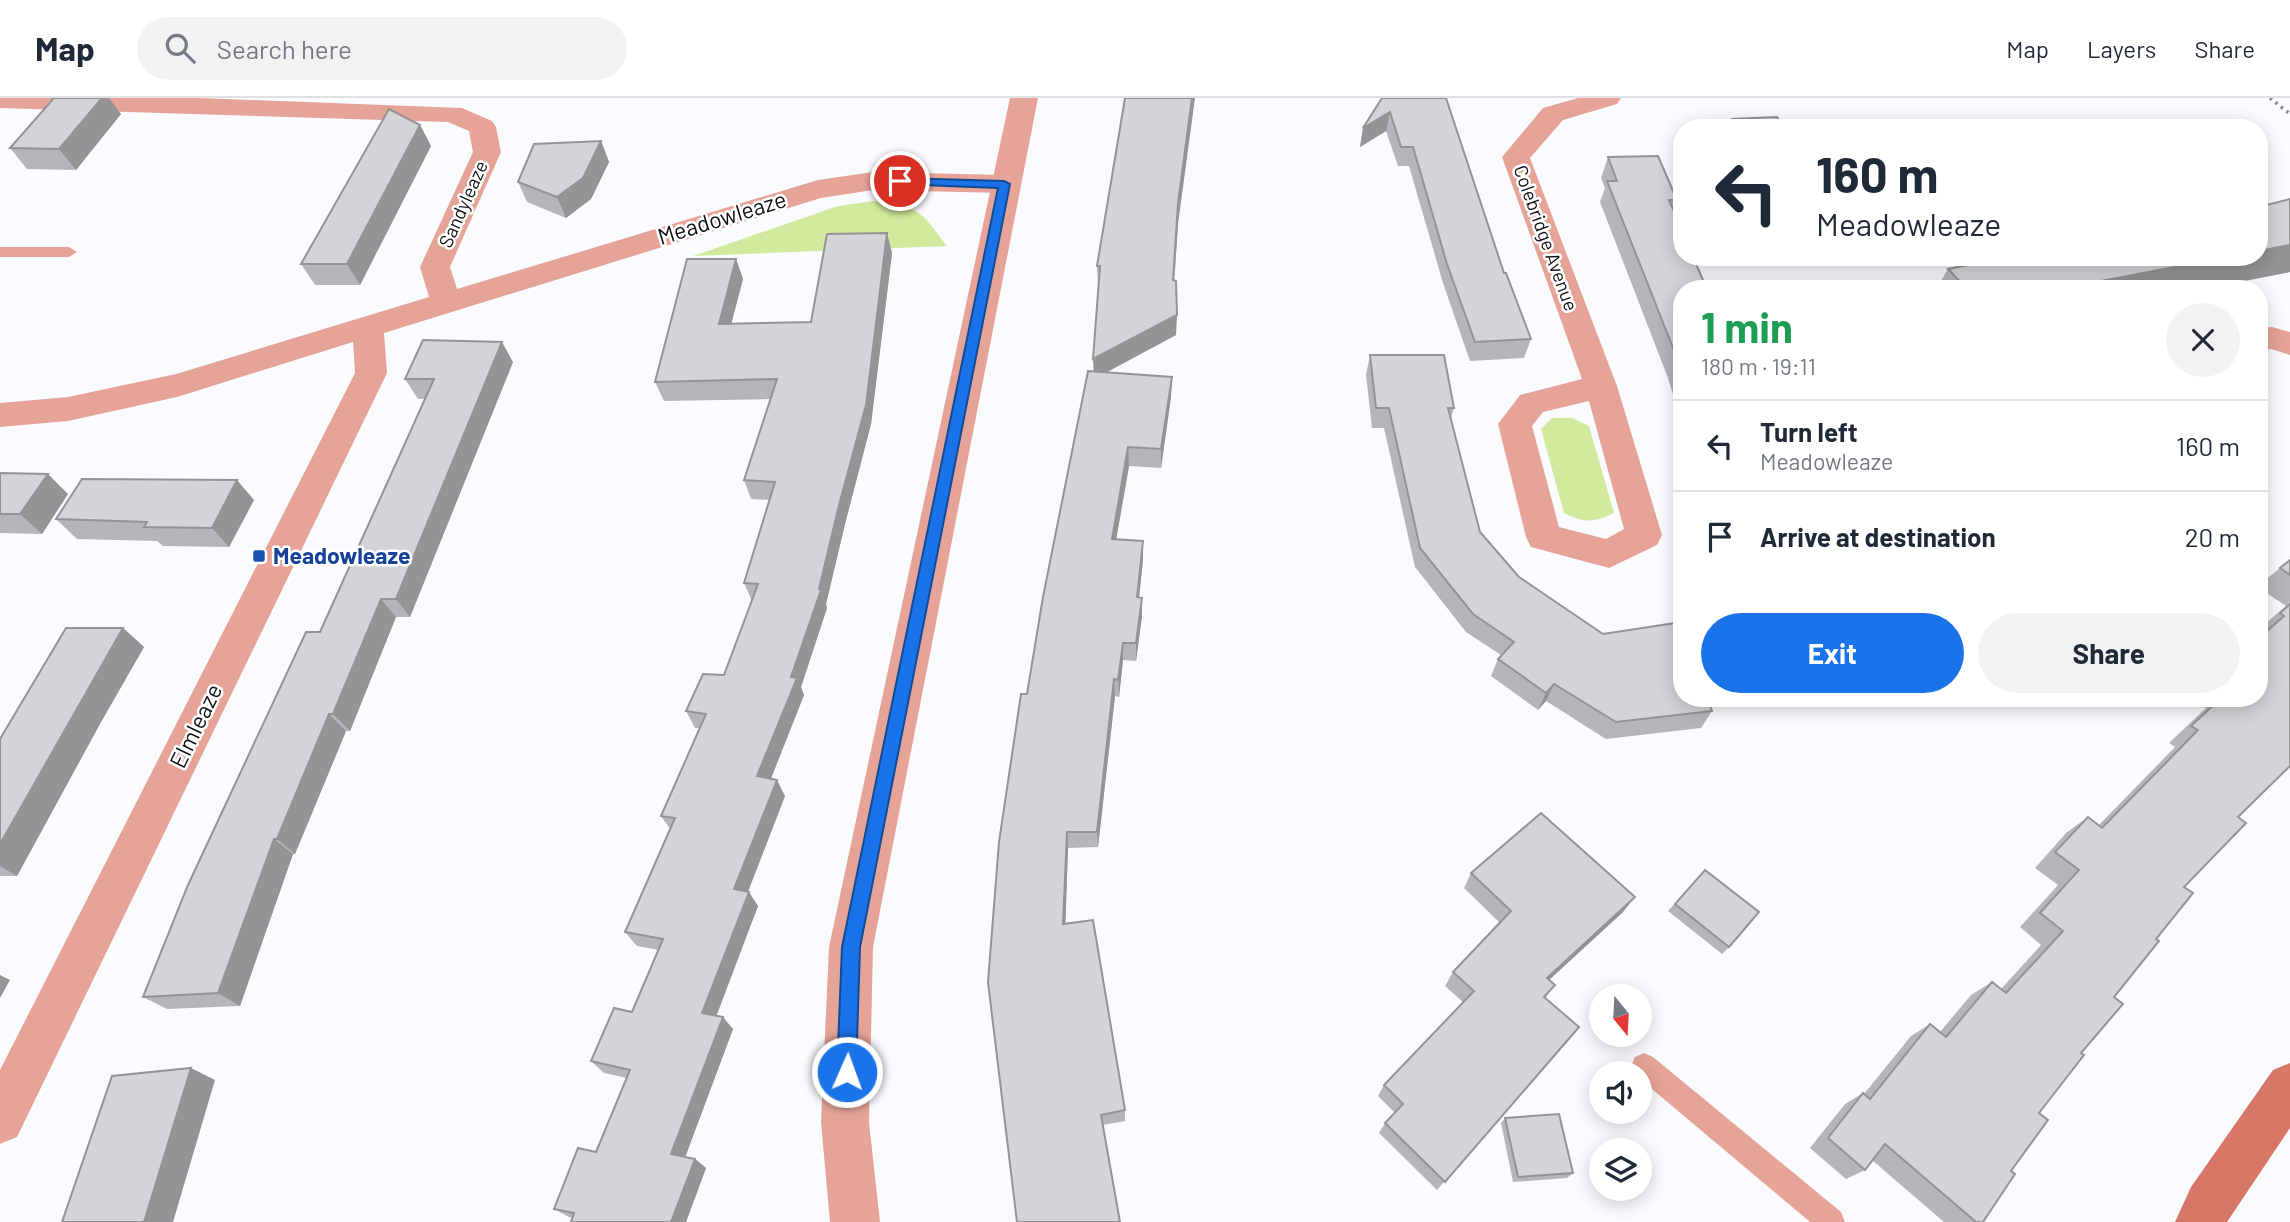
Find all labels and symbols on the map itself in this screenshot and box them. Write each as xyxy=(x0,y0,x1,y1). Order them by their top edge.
pin xyxy=(870,151,930,211)
street label: Sandyleaze xyxy=(433,157,492,251)
street label: Colebridge Avenue xyxy=(1509,162,1584,314)
street label: Meadowleaze xyxy=(654,184,790,250)
place label: Meadowleaze xyxy=(273,541,411,569)
marker: Meadowleaze xyxy=(251,548,267,564)
street label: Elmleaze xyxy=(163,679,227,772)
north arrow xyxy=(1589,984,1652,1046)
position arrow xyxy=(810,1035,884,1109)

